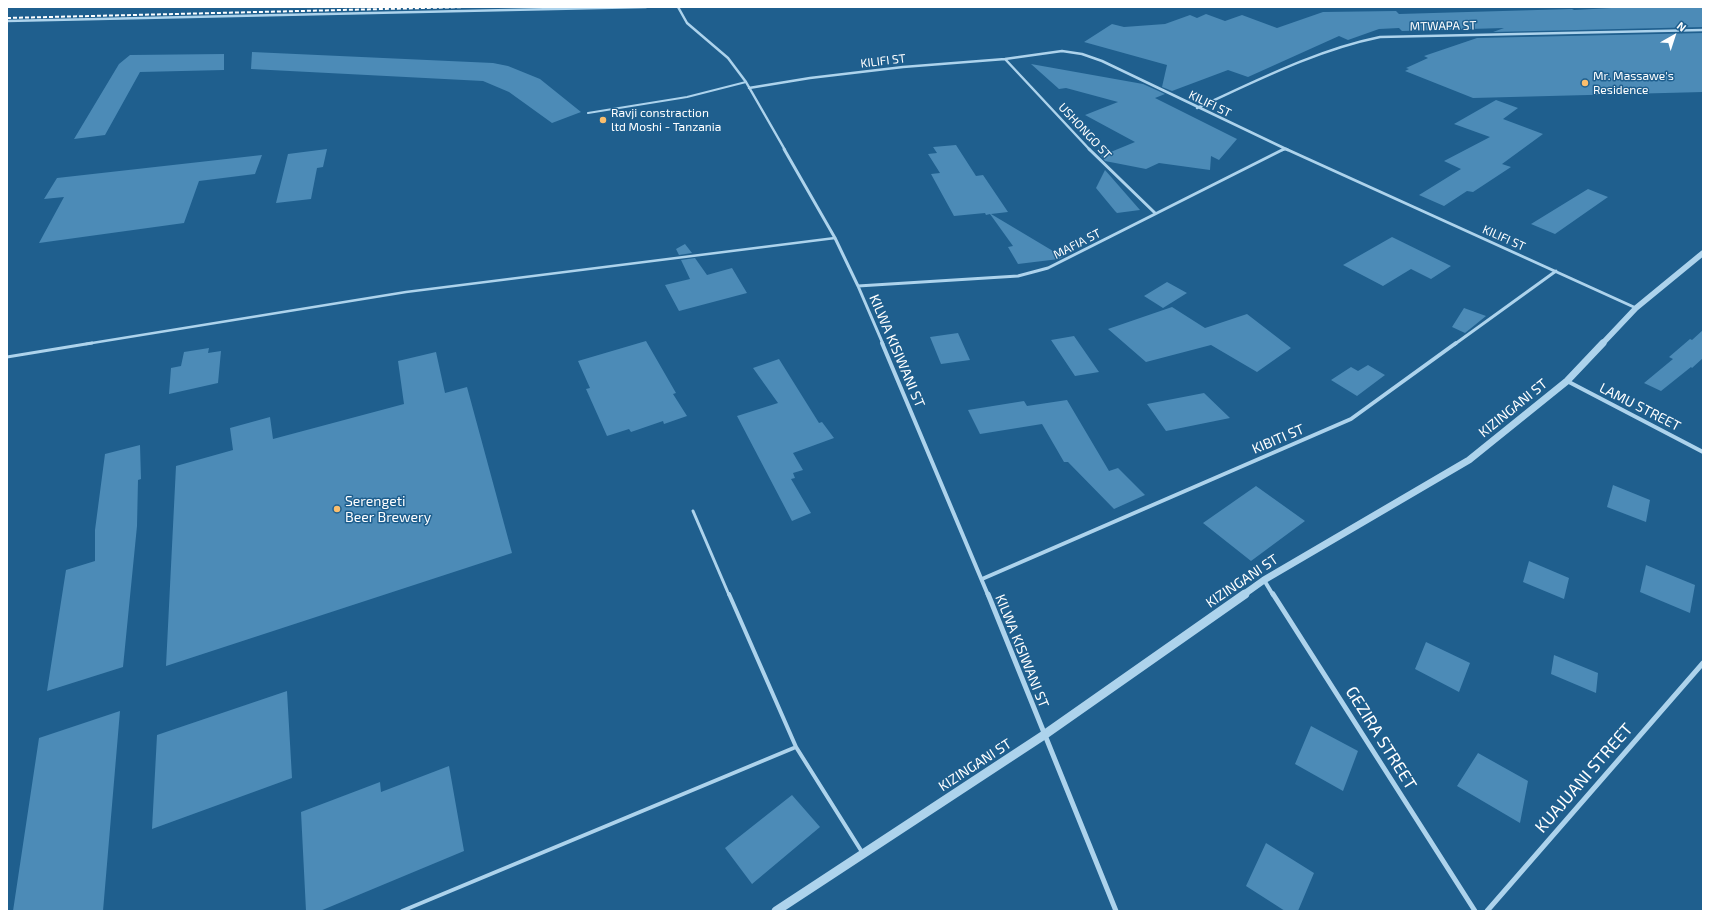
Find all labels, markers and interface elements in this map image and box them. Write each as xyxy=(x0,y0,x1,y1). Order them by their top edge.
north arrow xyxy=(1654,16,1694,56)
street label: MTWAPA ST xyxy=(1410,18,1476,34)
text: N xyxy=(1675,19,1689,34)
street label: KILIFI ST xyxy=(860,51,906,71)
place label: Mr. Massawe's Residence xyxy=(1593,69,1674,97)
marker: Mr. Massawe's Residence xyxy=(1580,78,1590,88)
street label: KILIFI ST xyxy=(1186,88,1234,120)
street label: USHONGO ST xyxy=(1055,100,1115,162)
place label: Ravji constraction ltd Moshi - Tanzania xyxy=(611,106,721,134)
marker: Ravji constraction ltd Moshi - Tanzania xyxy=(598,115,608,125)
street label: KILIFI ST xyxy=(1480,222,1528,254)
street label: MAFIA ST xyxy=(1051,226,1103,262)
street label: KILWA KISIWANI ST xyxy=(866,292,928,410)
street label: KIZINGANI ST xyxy=(1475,375,1551,441)
street label: LAMU STREET xyxy=(1597,379,1683,435)
street label: KIBITI ST xyxy=(1249,420,1307,458)
place label: Serengeti Beer Brewery xyxy=(345,493,431,526)
marker: Serengeti Beer Brewery xyxy=(332,504,342,514)
street label: KIZINGANI ST xyxy=(1203,551,1281,611)
street label: KILWA KISIWANI ST xyxy=(992,592,1052,710)
street label: GEZIRA STREET xyxy=(1341,683,1421,793)
street label: KUAJUANI STREET xyxy=(1531,719,1637,837)
street label: KIZINGANI ST xyxy=(935,735,1015,795)

